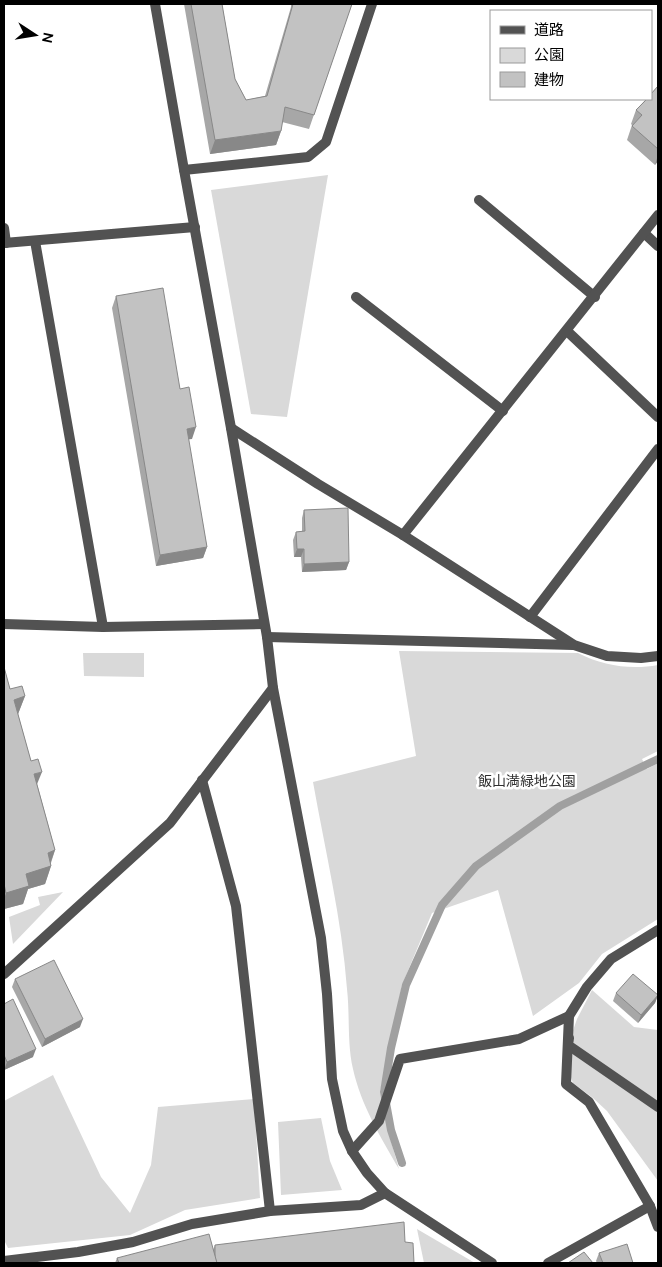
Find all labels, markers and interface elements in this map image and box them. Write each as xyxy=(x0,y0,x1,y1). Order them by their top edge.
north arrow xyxy=(10,10,60,60)
legend xyxy=(490,10,652,100)
text: 道路 xyxy=(534,20,564,40)
text: N xyxy=(38,31,58,45)
text: 公園 xyxy=(534,45,564,65)
text: 建物 xyxy=(534,70,564,90)
park label: 飯山満緑地公園 xyxy=(478,772,576,790)

